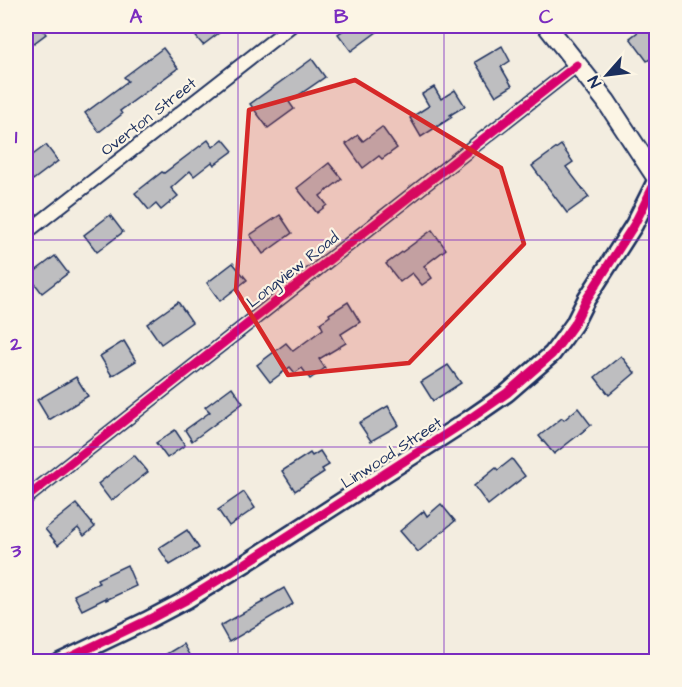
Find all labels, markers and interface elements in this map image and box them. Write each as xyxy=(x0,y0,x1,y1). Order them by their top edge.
text: A xyxy=(130,3,143,31)
text: B xyxy=(334,3,349,31)
text: C xyxy=(539,3,554,31)
north arrow xyxy=(577,45,637,105)
street label: Overton Street xyxy=(96,72,201,161)
text: N xyxy=(583,72,607,91)
text: 1 xyxy=(15,123,18,151)
street label: Longview Road xyxy=(242,227,344,314)
text: 2 xyxy=(9,330,22,358)
street label: Linwood Street xyxy=(337,412,447,494)
text: 3 xyxy=(10,537,22,565)

